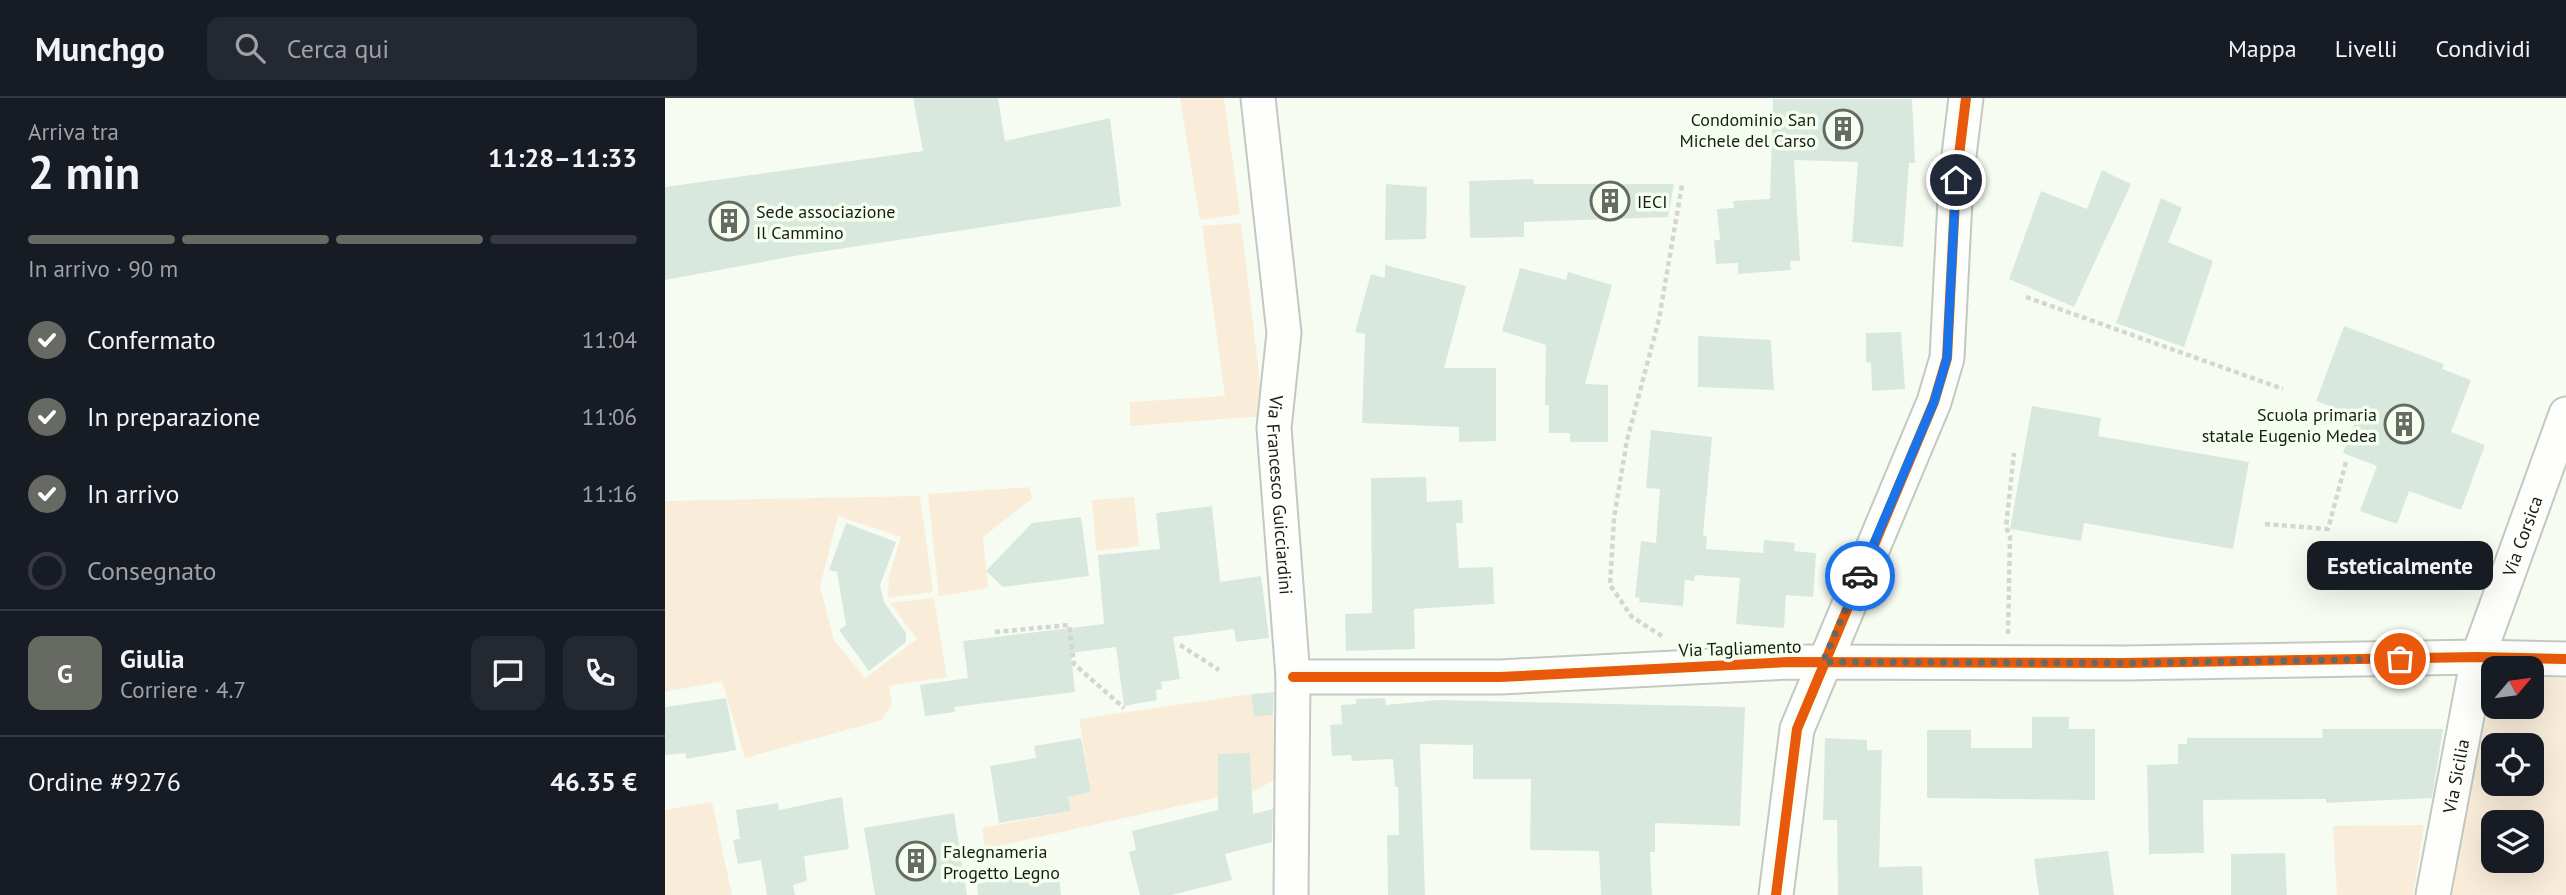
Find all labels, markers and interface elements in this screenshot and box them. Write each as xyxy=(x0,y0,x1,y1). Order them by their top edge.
search box xyxy=(207,17,697,80)
text: Munchgo xyxy=(35,27,165,70)
icon: search xyxy=(231,29,269,67)
text: Cerca qui xyxy=(287,32,389,65)
text: Mappa xyxy=(2228,33,2297,64)
text: Livelli xyxy=(2335,33,2397,64)
text: Condividi xyxy=(2435,33,2531,64)
place label: Condominio San Michele del Carso xyxy=(1679,108,1816,152)
building icon: Condominio San Michele del Carso xyxy=(1822,108,1864,150)
text: Arriva tra xyxy=(28,117,119,146)
text: 11:28–11:33 xyxy=(488,141,637,174)
text: 2 min xyxy=(28,142,140,202)
pin xyxy=(1926,150,1986,210)
icon: home xyxy=(1937,161,1975,199)
building icon: IECI xyxy=(1589,180,1631,222)
place label: IECI xyxy=(1637,190,1667,213)
building icon: Sede associazione Il Cammino xyxy=(708,200,750,242)
place label: Sede associazione Il Cammino xyxy=(756,200,895,244)
text: In arrivo · 90 m xyxy=(28,254,178,283)
icon: check xyxy=(28,321,66,359)
text: Confermato xyxy=(87,323,216,356)
text: 11:04 xyxy=(582,325,637,354)
street label: Via Francesco Guicciardini xyxy=(1262,393,1298,596)
icon: check xyxy=(28,398,66,436)
text: In preparazione xyxy=(87,400,261,433)
text: 11:06 xyxy=(582,402,637,431)
place label: Scuola primaria statale Eugenio Medea xyxy=(2202,403,2377,447)
building icon: Scuola primaria statale Eugenio Medea xyxy=(2383,403,2425,445)
icon: check xyxy=(28,475,66,513)
text: In arrivo xyxy=(87,477,179,510)
text: 11:16 xyxy=(582,479,637,508)
street label: Via Corsica xyxy=(2496,493,2547,580)
callout: Esteticalmente xyxy=(2307,540,2493,589)
courier xyxy=(1825,541,1895,611)
text: Esteticalmente xyxy=(2327,551,2473,580)
text: Consegnato xyxy=(87,554,217,587)
icon: car xyxy=(1841,557,1879,595)
pin xyxy=(2370,629,2430,689)
street label: Via Tagliamento xyxy=(1677,634,1802,662)
button: chat xyxy=(471,636,545,710)
button: phone xyxy=(563,636,637,710)
icon: bag xyxy=(2381,640,2419,678)
text: Giulia xyxy=(120,642,184,675)
north arrow xyxy=(2481,656,2545,719)
map controls xyxy=(2481,656,2544,873)
text: G xyxy=(57,657,73,690)
text: Corriere · 4.7 xyxy=(120,675,246,704)
button: locate xyxy=(2481,733,2544,796)
street label: Via Sicilia xyxy=(2437,737,2474,816)
text: Ordine #9276 xyxy=(28,765,181,798)
text: 46.35 € xyxy=(550,765,637,798)
button: layers xyxy=(2481,810,2544,873)
building icon: Falegnameria Progetto Legno xyxy=(895,840,937,882)
place label: Falegnameria Progetto Legno xyxy=(943,840,1060,884)

